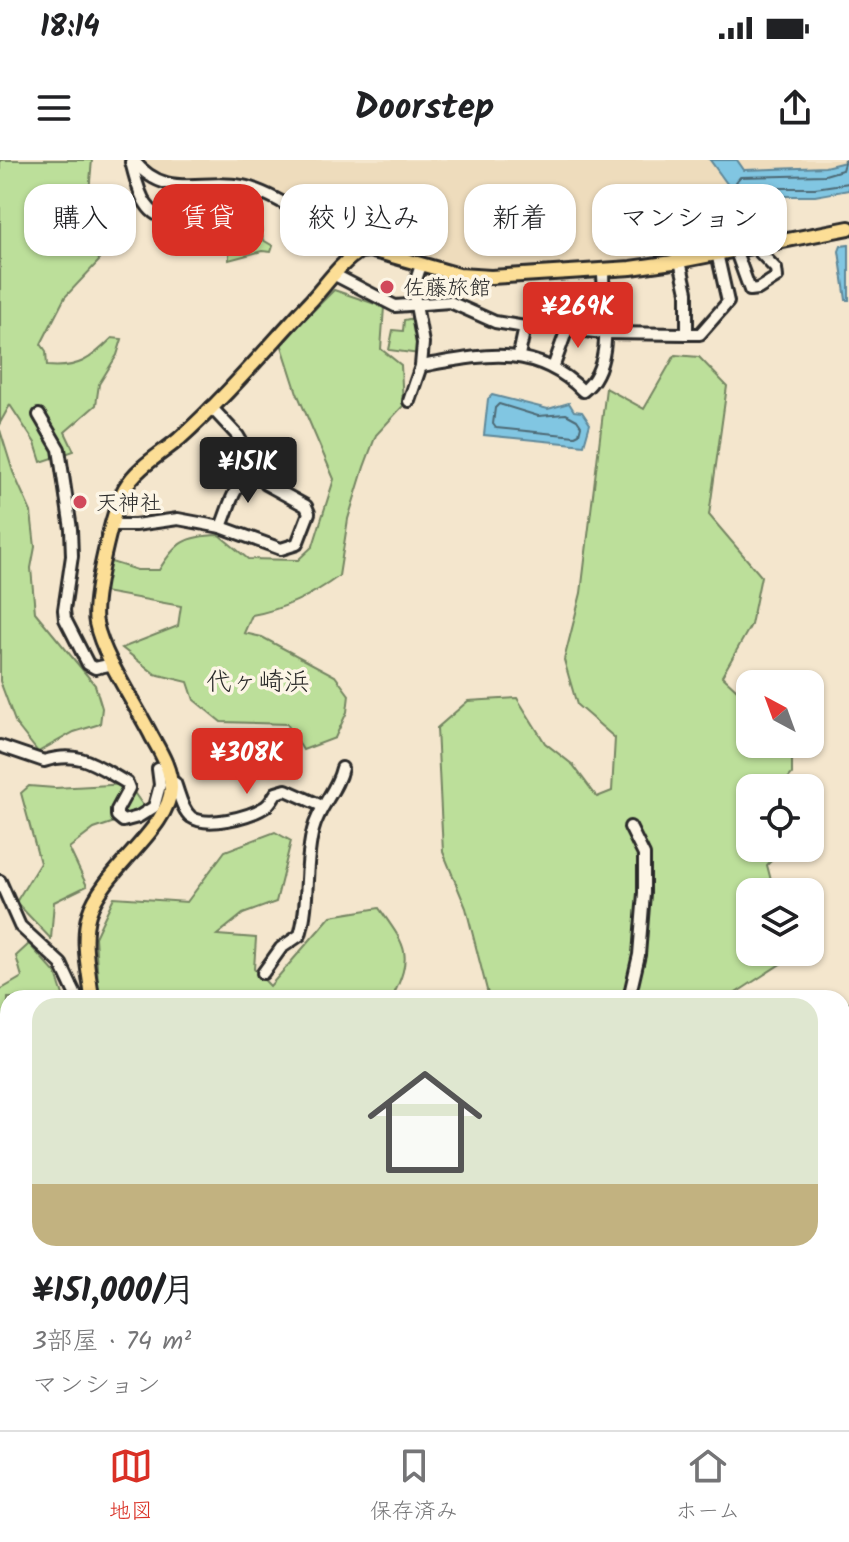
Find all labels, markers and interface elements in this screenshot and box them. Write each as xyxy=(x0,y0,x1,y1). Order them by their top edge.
text: 18:14 xyxy=(40,4,100,52)
text: Doorstep xyxy=(355,80,494,137)
icon: menu xyxy=(32,86,76,130)
icon: share xyxy=(773,86,817,130)
chip: 購入 xyxy=(24,184,136,256)
chip: 賃貸 xyxy=(152,184,264,256)
chip: 絞り込み xyxy=(280,184,448,256)
chip: 新着 xyxy=(464,184,576,256)
chip: マンション xyxy=(592,184,787,256)
place label: 佐藤旅館 xyxy=(403,272,491,307)
marker: 佐藤旅館 xyxy=(378,278,396,296)
pin: ¥269K xyxy=(522,282,634,350)
text: ¥269K xyxy=(541,287,615,329)
pin: ¥151K xyxy=(192,437,304,505)
text: ¥151K xyxy=(218,442,278,484)
place label: 天神社 xyxy=(96,487,162,522)
marker: 天神社 xyxy=(71,493,89,511)
district label: 代ヶ崎浜 xyxy=(206,662,310,704)
north arrow xyxy=(736,670,824,758)
map controls xyxy=(736,670,824,966)
pin: ¥308K xyxy=(191,728,303,796)
text: ¥308K xyxy=(210,733,284,775)
button: locate xyxy=(736,774,824,862)
button: layers xyxy=(736,878,824,966)
icon: home xyxy=(353,1050,497,1194)
text: ¥151,000/月 xyxy=(32,1265,195,1319)
text: 3部屋 · 74 m² xyxy=(32,1321,191,1363)
text: マンション xyxy=(32,1365,161,1407)
tab: 地図 xyxy=(109,1444,153,1530)
tab: 保存済み xyxy=(370,1444,458,1530)
tab: ホーム xyxy=(675,1444,740,1530)

